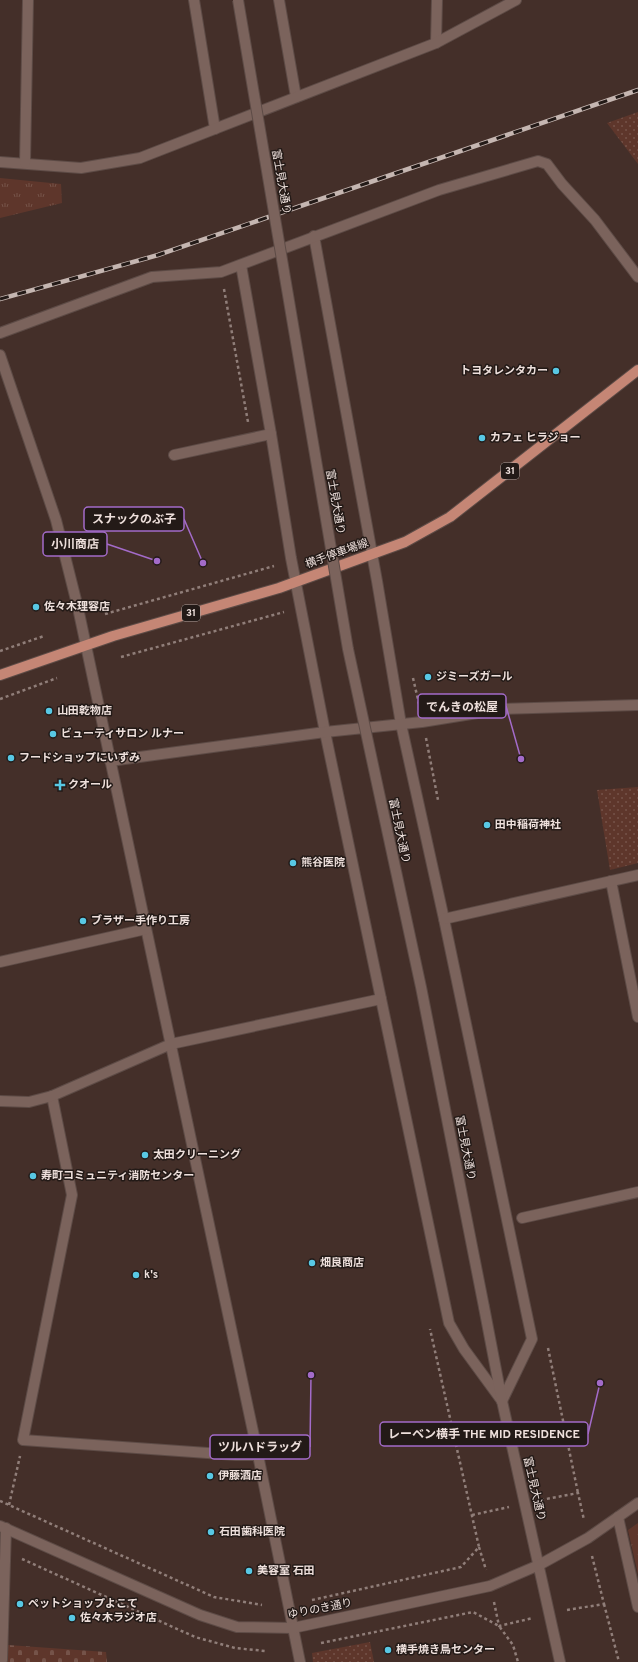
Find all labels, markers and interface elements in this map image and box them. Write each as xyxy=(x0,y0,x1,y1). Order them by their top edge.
street label: 富士見大通り xyxy=(268,148,294,216)
place label: トヨタレンタカー xyxy=(460,364,548,378)
marker: トヨタレンタカー xyxy=(551,366,561,376)
place label: カフェ ヒラジョー xyxy=(490,431,581,445)
marker: カフェ ヒラジョー xyxy=(477,433,487,443)
road number: 31 xyxy=(501,463,519,479)
street label: 富士見大通り xyxy=(322,468,348,536)
callout: スナックのぶ子 xyxy=(84,507,184,531)
text: スナックのぶ子 xyxy=(92,512,176,528)
callout: 小川商店 xyxy=(43,532,107,556)
street label: 横手停車場線 xyxy=(304,536,370,572)
text: 小川商店 xyxy=(51,537,99,553)
place label: 佐々木理容店 xyxy=(44,600,110,614)
marker: 佐々木理容店 xyxy=(31,602,41,612)
road number: 31 xyxy=(182,605,200,621)
place label: ジミーズガール xyxy=(436,670,512,684)
marker: ジミーズガール xyxy=(423,672,433,682)
callout: でんきの松屋 xyxy=(418,694,506,718)
text: でんきの松屋 xyxy=(426,700,498,716)
place label: 山田乾物店 xyxy=(57,704,112,718)
marker: 山田乾物店 xyxy=(44,706,54,716)
place label: ビューティサロン ルナー xyxy=(61,727,184,741)
marker: ビューティサロン ルナー xyxy=(48,729,58,739)
place label: フードショップにいずみ xyxy=(19,751,140,765)
marker: フードショップにいずみ xyxy=(6,753,16,763)
place label: クオール xyxy=(68,778,112,792)
marker: クオール xyxy=(55,780,65,790)
street label: 富士見大通り xyxy=(385,797,413,865)
place label: 田中稲荷神社 xyxy=(495,818,561,832)
marker: 田中稲荷神社 xyxy=(482,820,492,830)
place label: 熊谷医院 xyxy=(301,856,345,870)
marker: 熊谷医院 xyxy=(288,858,298,868)
place label: ブラザー手作り工房 xyxy=(91,914,190,928)
marker: ブラザー手作り工房 xyxy=(78,916,88,926)
street label: 富士見大通り xyxy=(452,1114,478,1182)
place label: 太田クリーニング xyxy=(153,1148,241,1162)
marker: 太田クリーニング xyxy=(140,1150,150,1160)
place label: 寿町コミュニティ消防センター xyxy=(41,1169,194,1183)
marker: 寿町コミュニティ消防センター xyxy=(28,1171,38,1181)
place label: 畑良商店 xyxy=(320,1256,364,1270)
marker: 畑良商店 xyxy=(307,1258,317,1268)
place label: k's xyxy=(144,1268,158,1282)
marker: k's xyxy=(131,1270,141,1280)
callout: レーベン横手 THE MID RESIDENCE xyxy=(380,1422,588,1446)
text: レーベン横手 THE MID RESIDENCE xyxy=(388,1427,580,1443)
callout: ツルハドラッグ xyxy=(210,1435,310,1459)
text: ツルハドラッグ xyxy=(218,1440,302,1456)
street label: 富士見大通り xyxy=(520,1455,548,1523)
place label: 伊藤酒店 xyxy=(218,1469,262,1483)
marker: 伊藤酒店 xyxy=(205,1471,215,1481)
place label: 石田歯科医院 xyxy=(219,1525,285,1539)
marker: 石田歯科医院 xyxy=(206,1527,216,1537)
place label: 美容室 石田 xyxy=(257,1564,315,1578)
marker: 美容室 石田 xyxy=(244,1566,254,1576)
street label: ゆりのき通り xyxy=(286,1596,354,1622)
place label: ペットショップよこて xyxy=(28,1597,138,1611)
marker: ペットショップよこて xyxy=(15,1599,25,1609)
place label: 佐々木ラジオ店 xyxy=(80,1611,157,1625)
marker: 佐々木ラジオ店 xyxy=(67,1613,77,1623)
place label: 横手焼き鳥センター xyxy=(396,1643,495,1657)
marker: 横手焼き鳥センター xyxy=(383,1645,393,1655)

